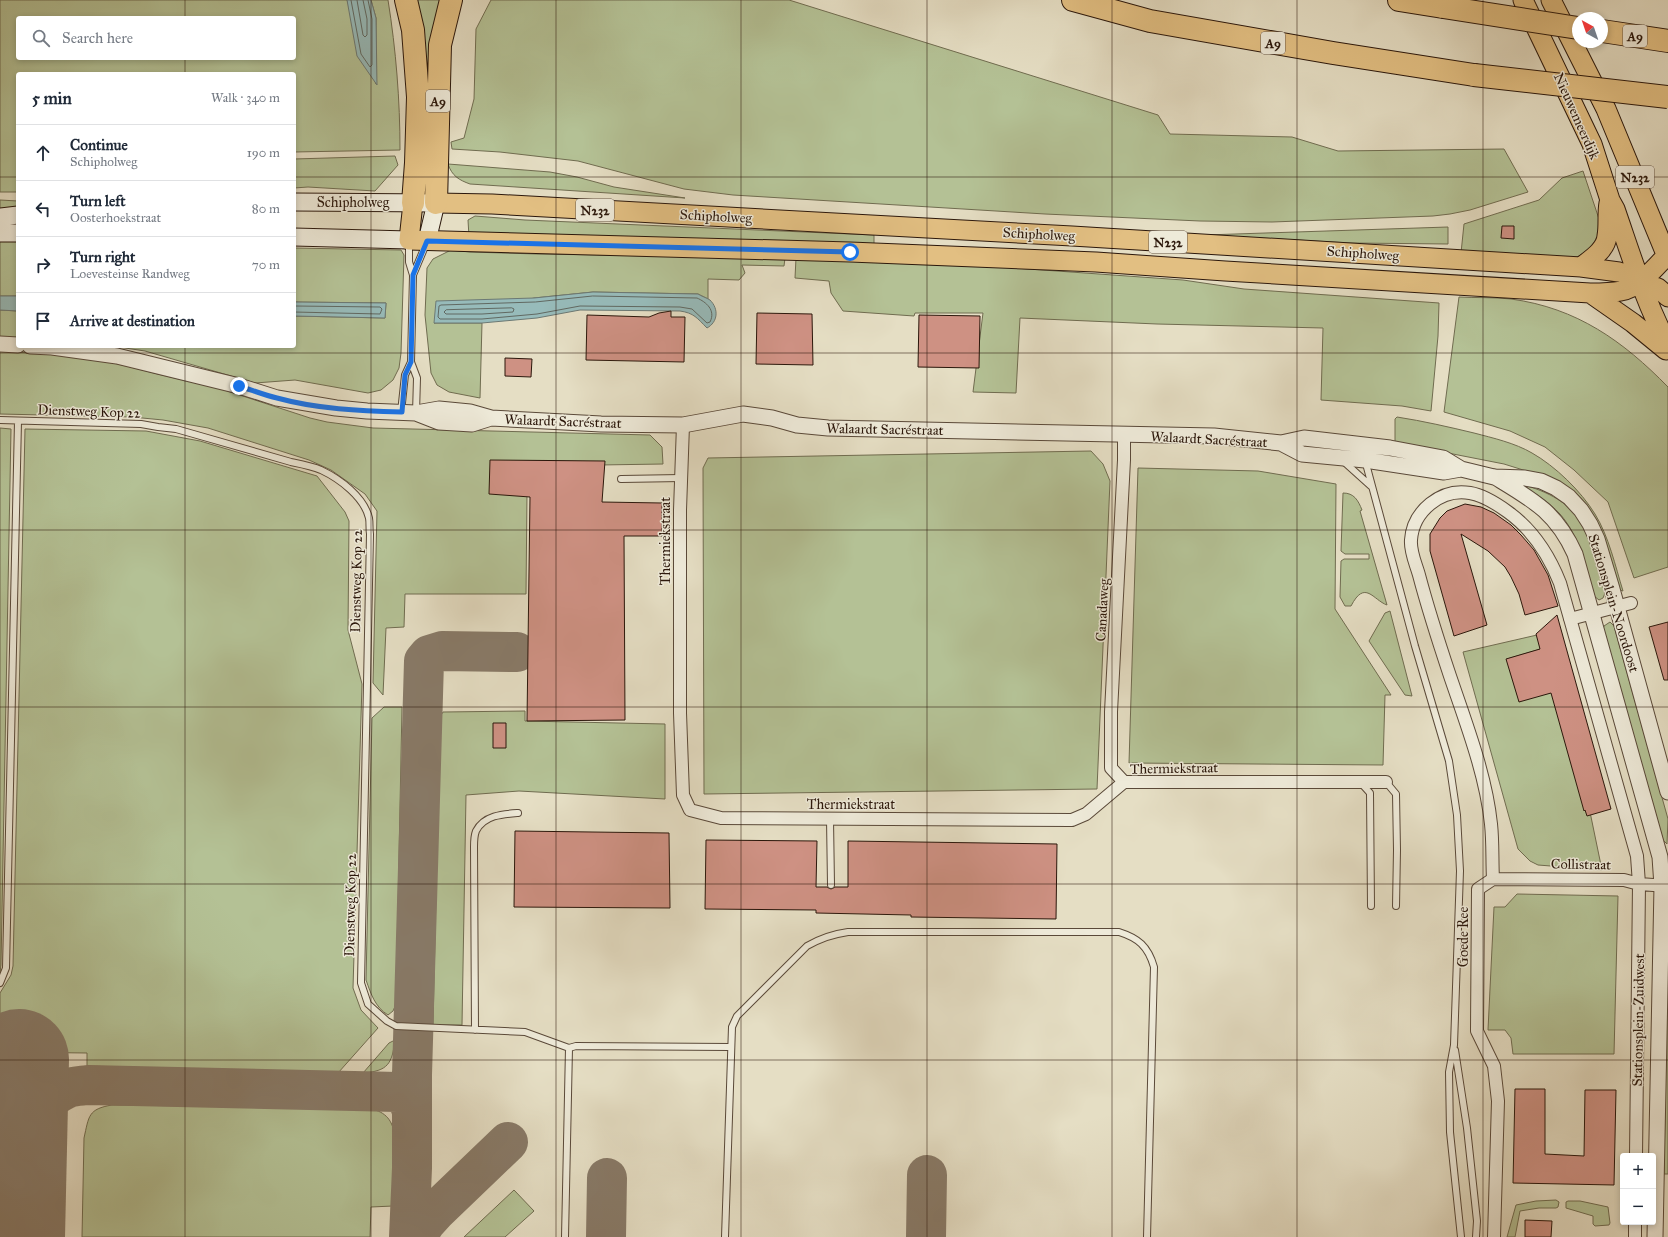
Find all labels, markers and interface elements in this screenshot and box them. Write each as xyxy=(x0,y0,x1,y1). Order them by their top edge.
north arrow xyxy=(1572,12,1608,48)
search box xyxy=(16,16,296,60)
road number: A9 xyxy=(1623,25,1647,47)
icon: search xyxy=(30,27,52,49)
text: Search here xyxy=(62,29,133,47)
road number: A9 xyxy=(1261,32,1285,54)
street label: Nieuwemeerdijk xyxy=(1550,70,1603,163)
text: 5 min xyxy=(32,88,72,109)
text: Walk · 340 m xyxy=(211,90,280,106)
road number: A9 xyxy=(426,90,450,112)
text: Continue xyxy=(70,136,128,154)
icon: ahead xyxy=(32,142,54,164)
text: 190 m xyxy=(247,145,280,161)
text: Schipholweg xyxy=(70,154,137,170)
road number: N232 xyxy=(1616,166,1654,188)
text: Turn left xyxy=(70,192,126,210)
street label: Schipholweg xyxy=(317,194,390,211)
icon: left xyxy=(32,198,54,220)
road number: N232 xyxy=(576,199,614,221)
text: 80 m xyxy=(252,201,280,217)
street label: Schipholweg xyxy=(679,206,753,227)
text: Oosterhoekstraat xyxy=(70,210,161,226)
street label: Schipholweg xyxy=(1002,224,1076,245)
road number: N232 xyxy=(1149,231,1187,253)
street label: Schipholweg xyxy=(1326,242,1400,265)
route start xyxy=(841,243,859,261)
text: Turn right xyxy=(70,248,135,266)
icon: right xyxy=(32,254,54,276)
text: 70 m xyxy=(252,257,280,273)
text: Loevesteinse Randweg xyxy=(70,266,189,282)
icon: arrive xyxy=(32,310,54,332)
text: Arrive at destination xyxy=(70,312,195,330)
route end xyxy=(230,377,248,395)
street label: Dienstweg Kop 22 xyxy=(37,401,141,422)
street label: Walaardt Sacréstraat xyxy=(504,411,622,432)
street label: Walaardt Sacréstraat xyxy=(826,420,944,439)
street label: Walaardt Sacréstraat xyxy=(1150,428,1268,451)
street label: Thermiekstraat xyxy=(657,497,674,585)
street label: Dienstweg Kop 22 xyxy=(347,529,366,633)
street label: Stationsplein-Noordoost xyxy=(1584,532,1643,674)
street label: Canadaweg xyxy=(1092,578,1113,642)
street label: Thermiekstraat xyxy=(1130,759,1218,778)
street label: Thermiekstraat xyxy=(807,796,895,813)
street label: Dienstweg Kop 22 xyxy=(341,853,360,957)
street label: Collistraat xyxy=(1551,855,1611,874)
street label: Goede Ree xyxy=(1455,907,1472,967)
street label: Stationsplein-Zuidwest xyxy=(1629,953,1648,1087)
map controls xyxy=(1620,1153,1656,1225)
button: + xyxy=(1620,1153,1656,1189)
button: − xyxy=(1620,1189,1656,1225)

